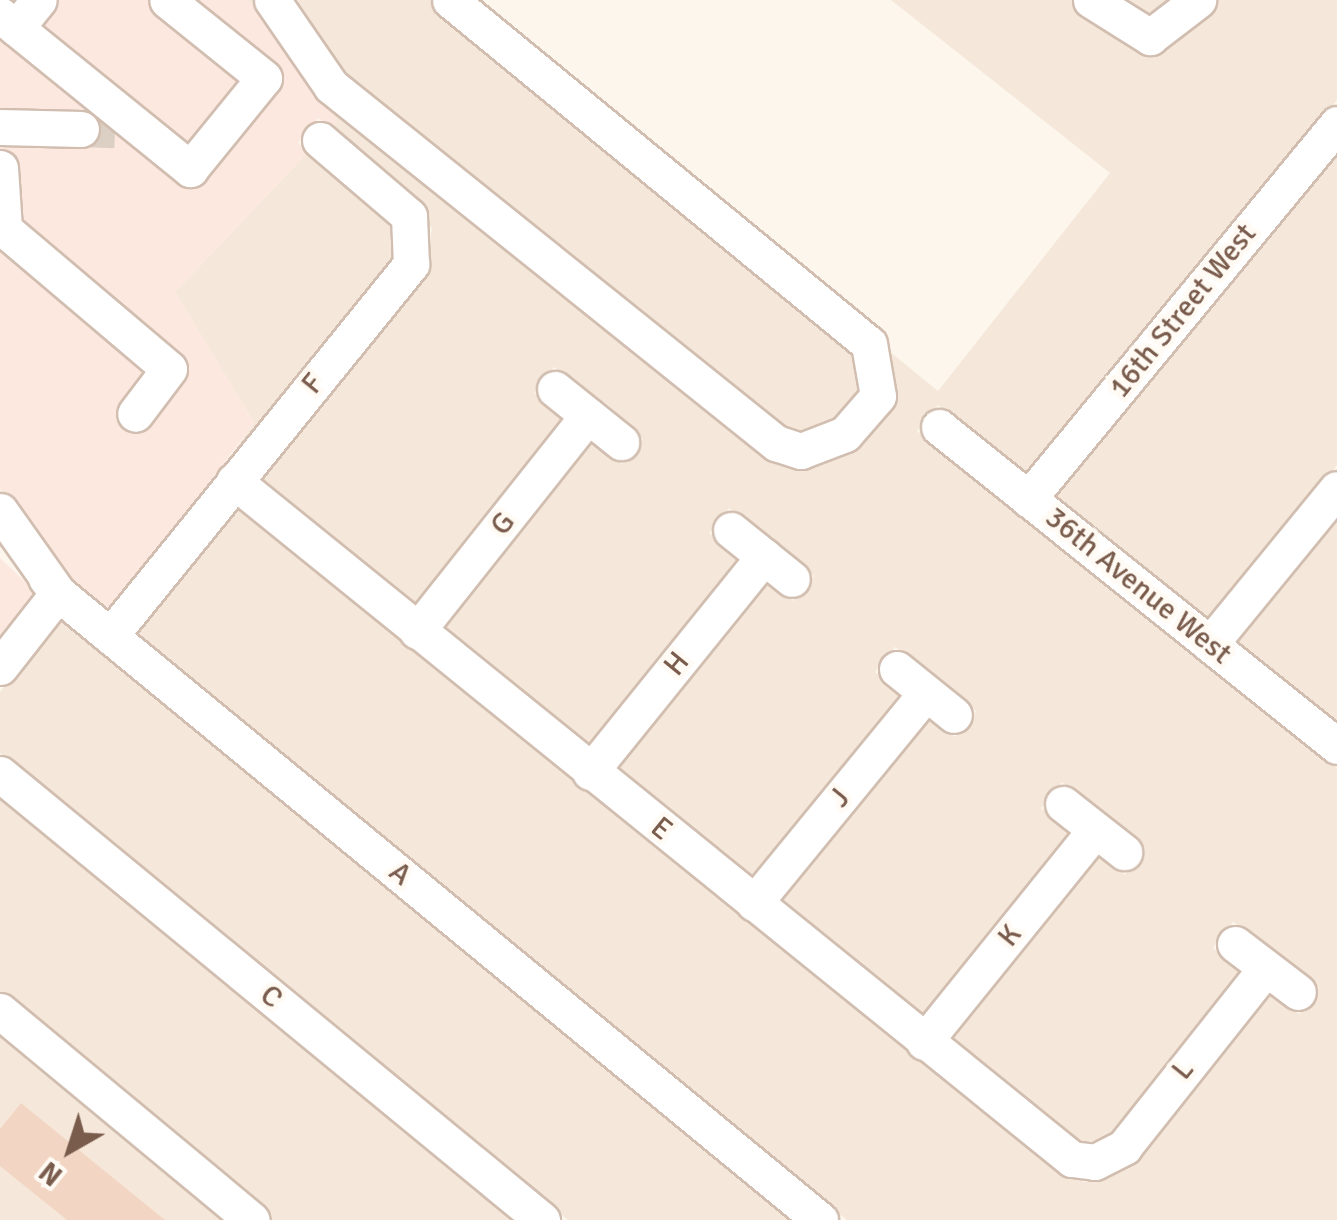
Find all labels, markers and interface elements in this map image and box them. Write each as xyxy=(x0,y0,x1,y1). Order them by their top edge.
street label: 16th Street West xyxy=(1102,217,1264,405)
street label: F xyxy=(294,367,332,401)
street label: 36th Avenue West xyxy=(1038,500,1238,672)
street label: G xyxy=(483,505,523,543)
street label: H xyxy=(657,645,697,683)
street label: J xyxy=(822,781,858,815)
street label: E xyxy=(643,810,679,848)
street label: A xyxy=(382,854,418,894)
street label: K xyxy=(990,918,1030,954)
street label: C xyxy=(253,977,289,1017)
street label: L xyxy=(1164,1053,1202,1087)
north arrow xyxy=(20,1100,120,1200)
text: N xyxy=(33,1154,69,1193)

